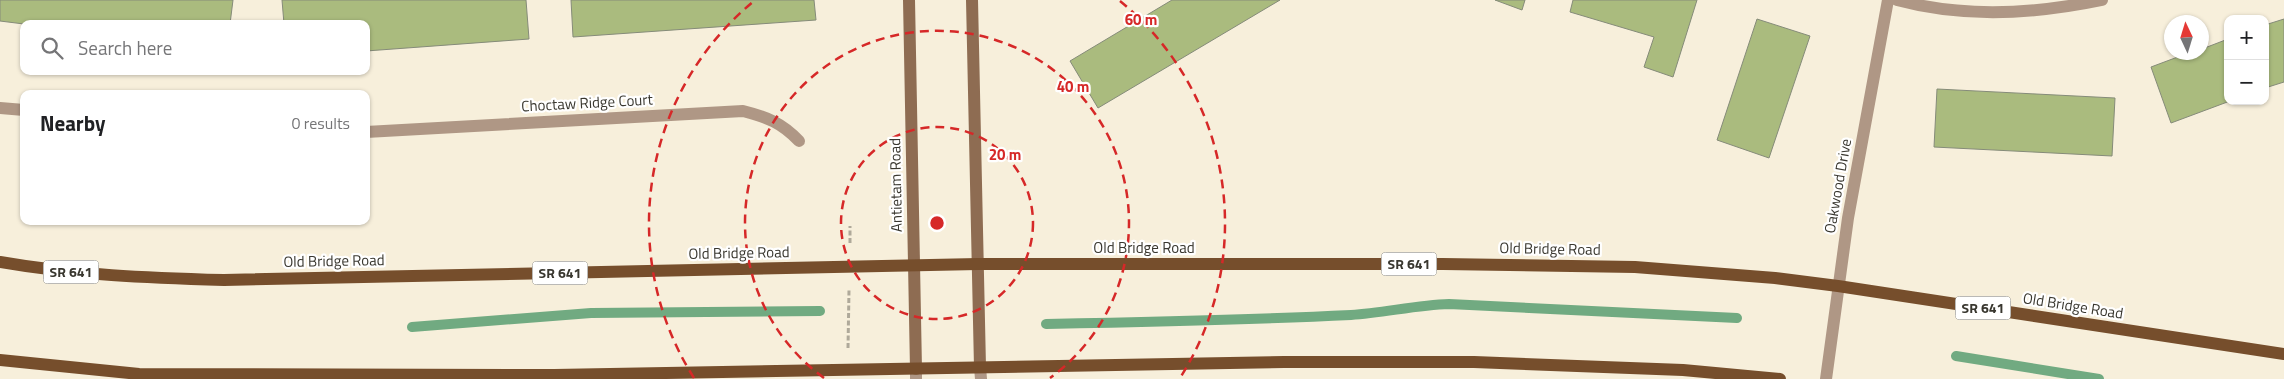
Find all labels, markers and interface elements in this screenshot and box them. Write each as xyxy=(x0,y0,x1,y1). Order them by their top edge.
text: 60 m xyxy=(1125,8,1157,31)
north arrow xyxy=(2164,15,2209,60)
map controls xyxy=(2224,15,2269,105)
button: + xyxy=(2224,15,2269,60)
search box xyxy=(20,20,370,75)
text: Search here xyxy=(78,33,172,62)
icon: search xyxy=(38,34,66,62)
button: − xyxy=(2224,60,2269,105)
text: 40 m xyxy=(1057,75,1089,98)
street label: Choctaw Ridge Court xyxy=(521,88,654,117)
text: Nearby xyxy=(40,107,105,139)
text: 0 results xyxy=(291,111,350,135)
street label: Oakwood Drive xyxy=(1818,137,1857,235)
street label: Antietam Road xyxy=(883,138,908,232)
text: 20 m xyxy=(989,143,1021,166)
centre of rings xyxy=(928,214,946,232)
street label: Old Bridge Road xyxy=(1093,236,1195,259)
street label: Old Bridge Road xyxy=(1499,236,1601,261)
street label: Old Bridge Road xyxy=(688,240,790,265)
street label: Old Bridge Road xyxy=(283,248,385,273)
road number: SR 641 xyxy=(1382,252,1436,276)
road number: SR 641 xyxy=(44,260,98,284)
road number: SR 641 xyxy=(532,262,588,284)
street label: Old Bridge Road xyxy=(2021,286,2125,325)
road number: SR 641 xyxy=(1956,296,2010,320)

